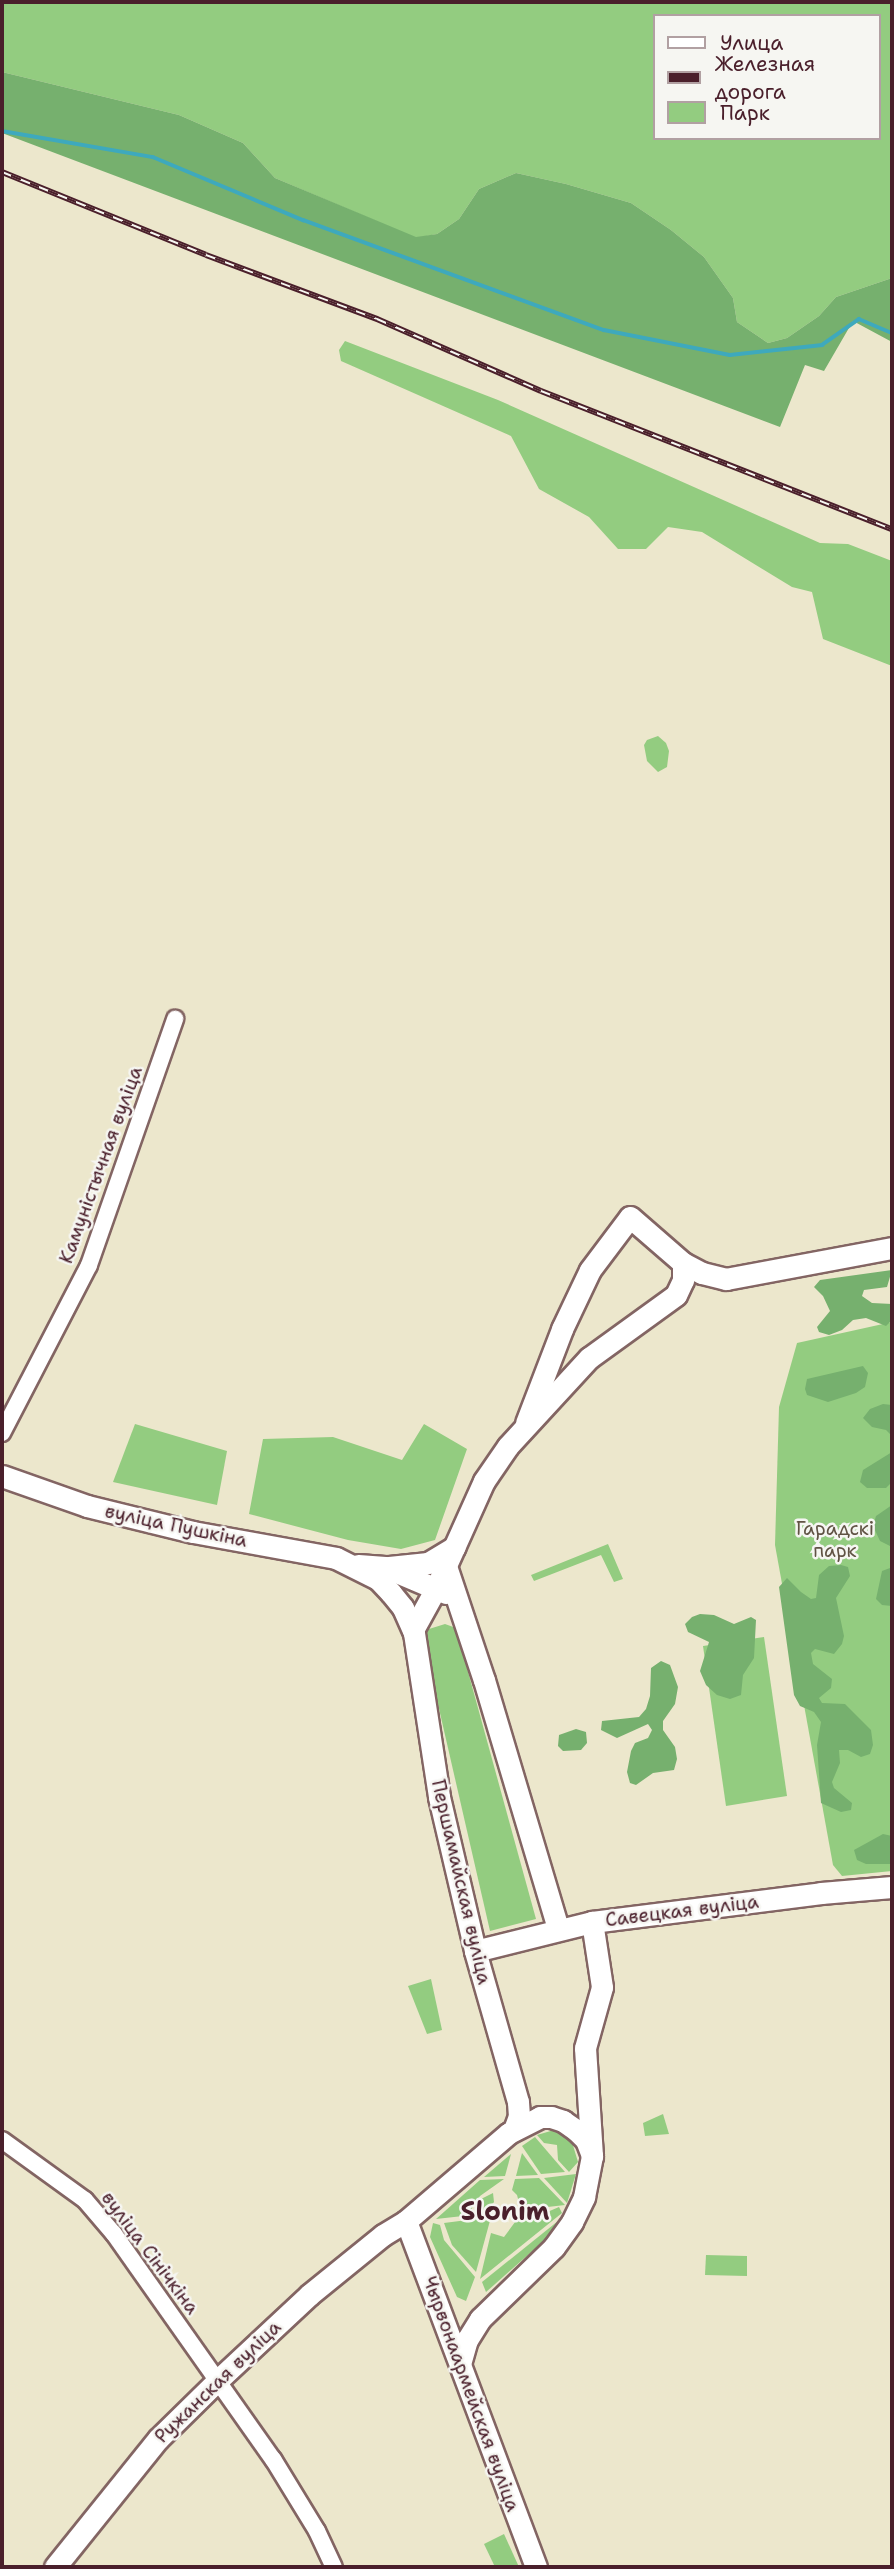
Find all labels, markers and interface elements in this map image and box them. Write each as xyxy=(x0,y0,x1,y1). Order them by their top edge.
legend xyxy=(652,14,880,140)
text: Улица xyxy=(720,29,783,57)
text: Железная дорога xyxy=(715,50,815,106)
text: Парк xyxy=(720,99,770,127)
street label: Камуністычная вуліца xyxy=(55,1063,147,1267)
street label: вуліца Пушкіна xyxy=(103,1500,249,1552)
park label: Гарадскі парк xyxy=(796,1518,874,1562)
street label: Першамайская вуліца xyxy=(426,1777,496,1987)
street label: Савецкая вуліца xyxy=(604,1890,760,1932)
street label: вуліца Сінічкіна xyxy=(96,2187,204,2319)
district label: Slonim xyxy=(461,2195,549,2227)
street label: Чырвонаармейская вуліца xyxy=(418,2273,524,2515)
street label: Ружанская вуліца xyxy=(150,2316,286,2448)

